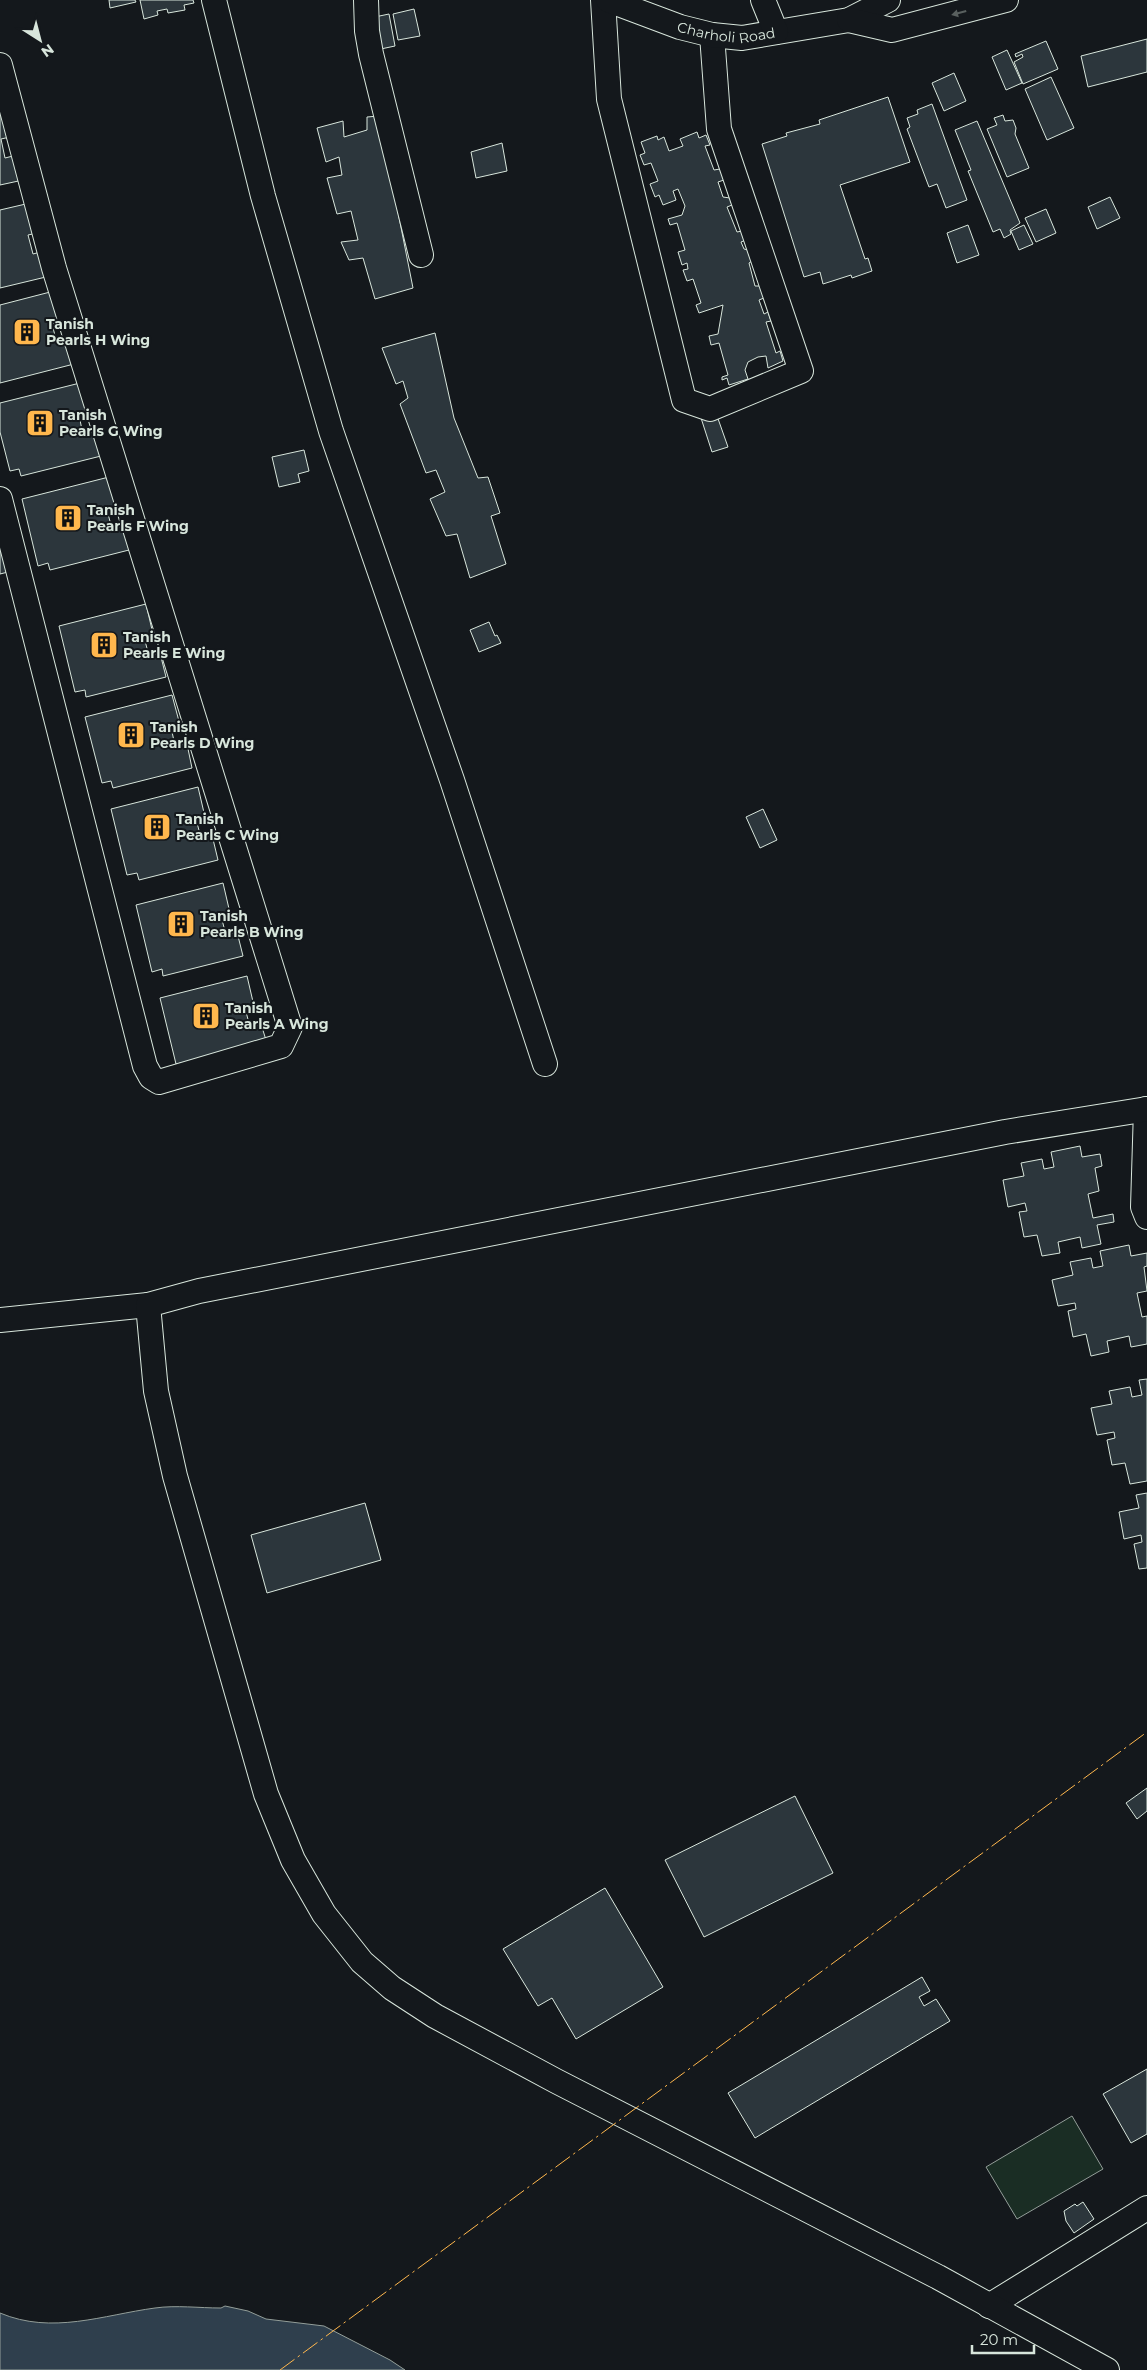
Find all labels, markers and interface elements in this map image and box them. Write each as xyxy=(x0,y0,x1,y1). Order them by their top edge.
one-way arrow xyxy=(952,9,967,17)
north arrow xyxy=(15,15,65,65)
street label: Charholi Road xyxy=(675,18,777,47)
text: N xyxy=(38,40,58,61)
place label: Tanish Pearls H Wing xyxy=(46,315,150,349)
building icon: Tanish Pearls H Wing xyxy=(12,317,42,347)
place label: Tanish Pearls G Wing xyxy=(59,406,163,440)
building icon: Tanish Pearls G Wing xyxy=(25,408,55,438)
place label: Tanish Pearls F Wing xyxy=(87,501,189,535)
building icon: Tanish Pearls F Wing xyxy=(53,503,83,533)
place label: Tanish Pearls E Wing xyxy=(123,628,225,662)
building icon: Tanish Pearls E Wing xyxy=(89,630,119,660)
place label: Tanish Pearls D Wing xyxy=(150,718,254,752)
building icon: Tanish Pearls D Wing xyxy=(116,720,146,750)
place label: Tanish Pearls C Wing xyxy=(176,810,279,844)
building icon: Tanish Pearls C Wing xyxy=(142,812,172,842)
place label: Tanish Pearls B Wing xyxy=(200,907,304,941)
building icon: Tanish Pearls B Wing xyxy=(166,909,196,939)
place label: Tanish Pearls A Wing xyxy=(225,999,329,1033)
building icon: Tanish Pearls A Wing xyxy=(191,1001,221,1031)
scale bar xyxy=(972,2322,1034,2354)
text: 20 m xyxy=(980,2330,1018,2349)

